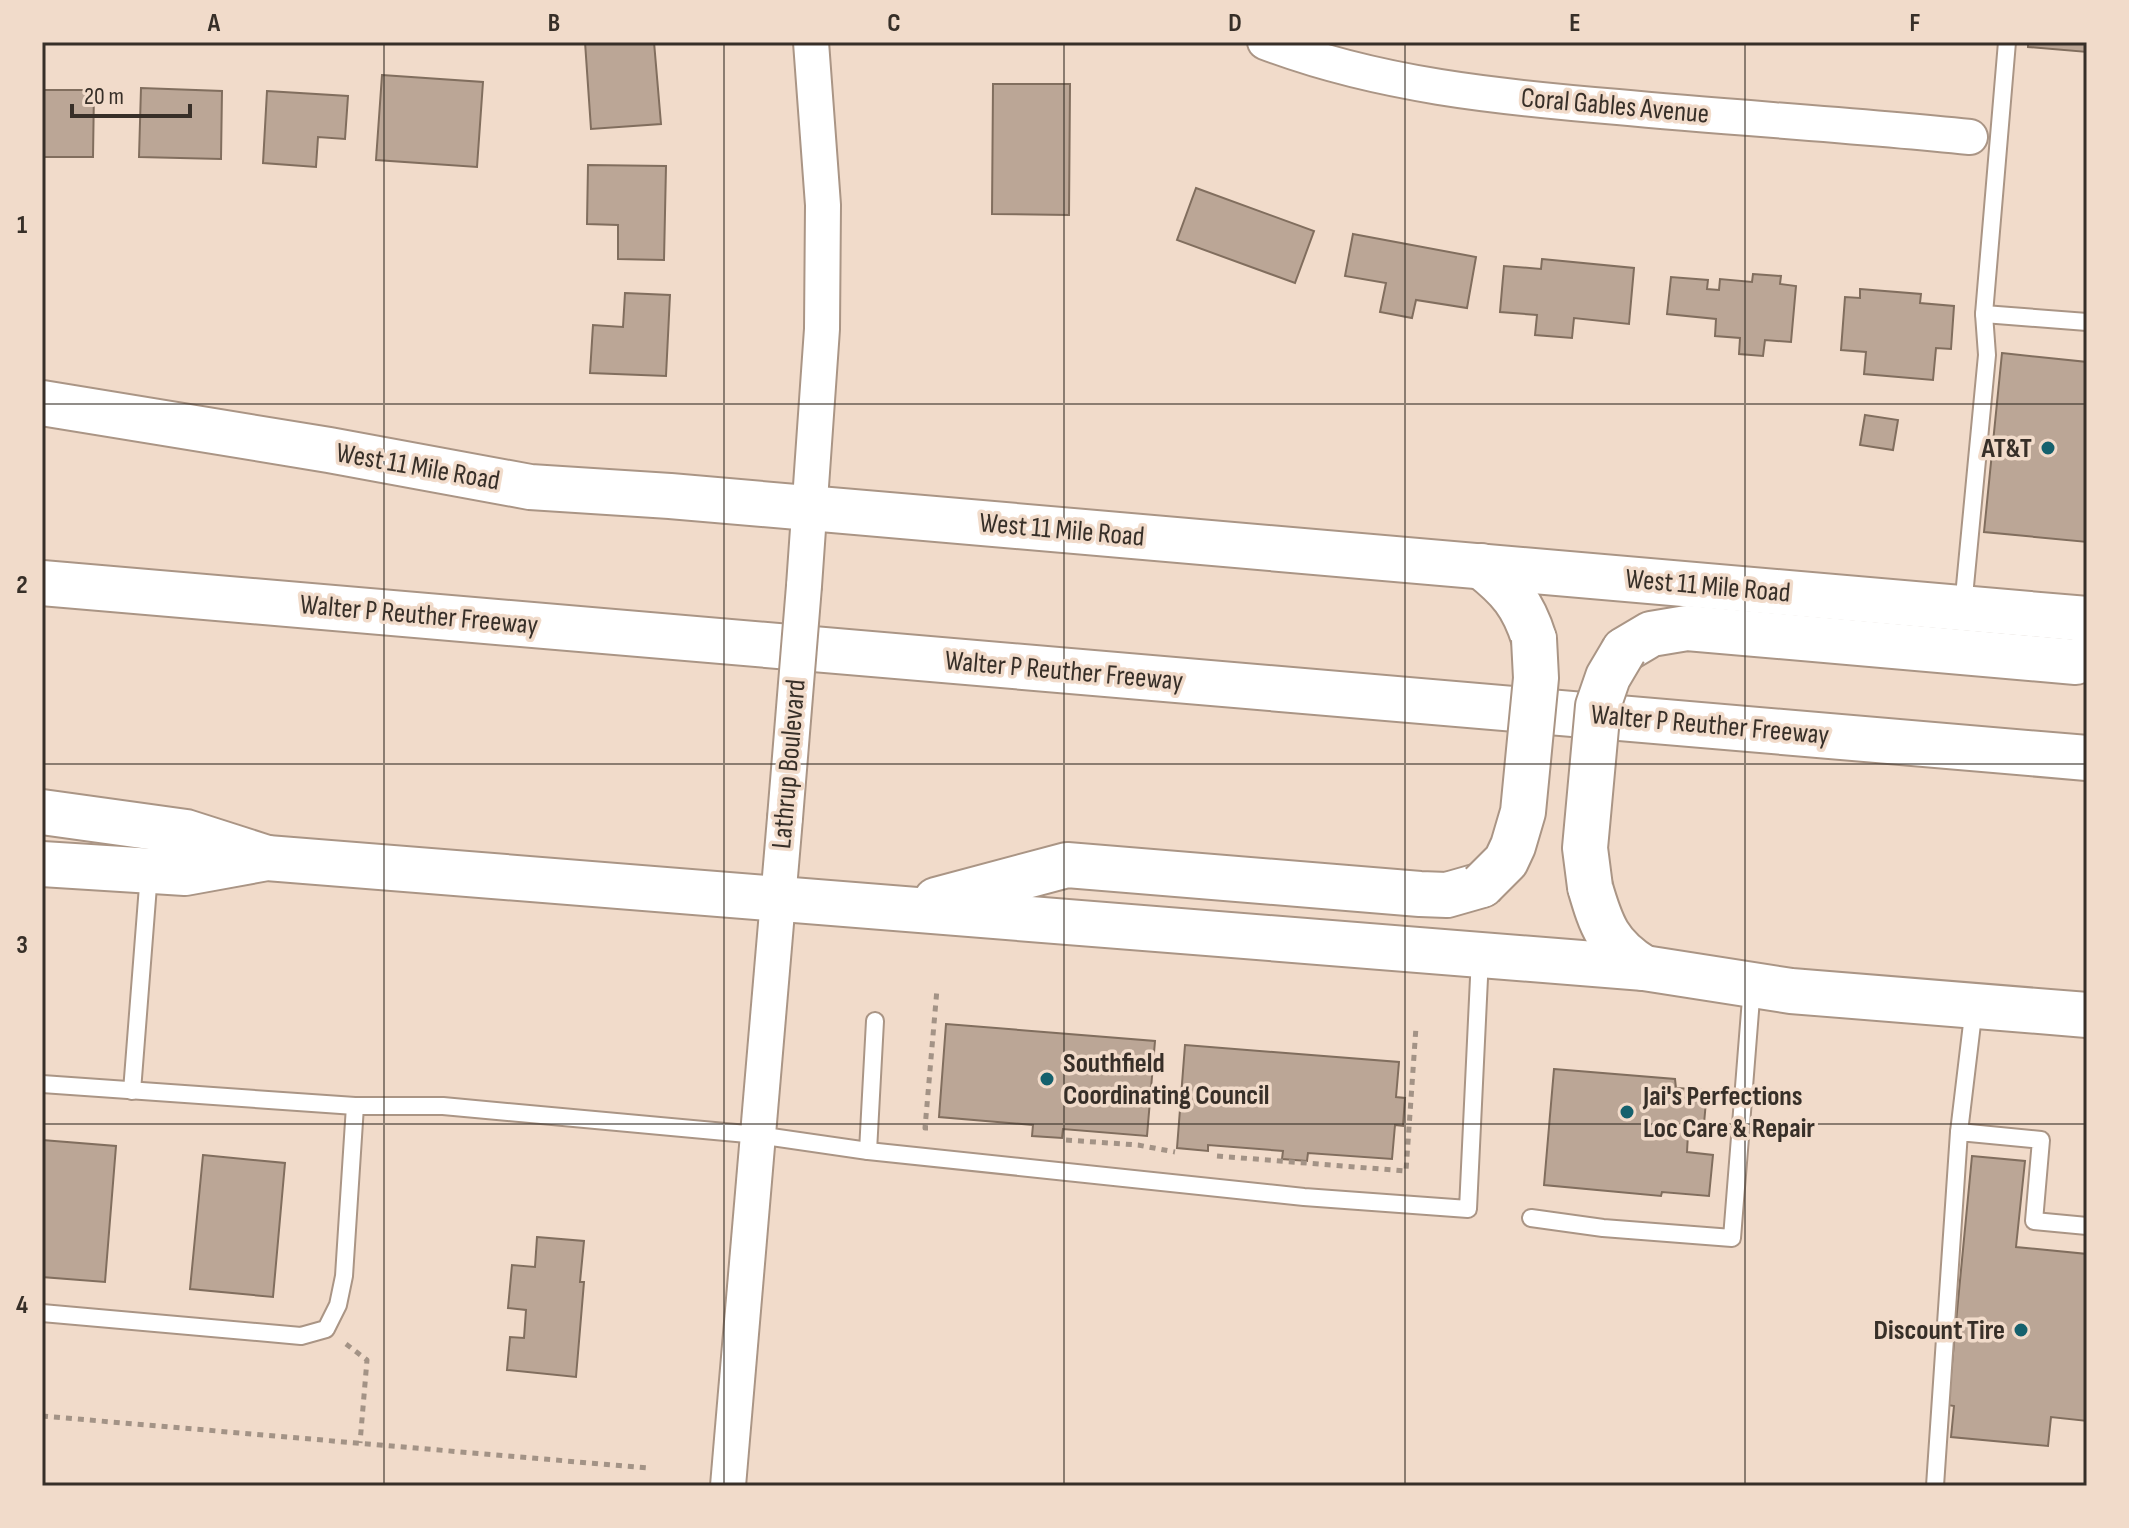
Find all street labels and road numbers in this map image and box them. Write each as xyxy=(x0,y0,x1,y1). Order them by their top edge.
street label: Coral Gables Avenue xyxy=(1520,81,1710,131)
street label: West 11 Mile Road xyxy=(334,436,502,498)
street label: West 11 Mile Road xyxy=(978,506,1146,554)
street label: West 11 Mile Road xyxy=(1624,562,1792,610)
street label: Walter P Reuther Freeway xyxy=(299,588,540,642)
street label: Walter P Reuther Freeway xyxy=(944,644,1185,698)
street label: Lathrup Boulevard xyxy=(765,678,813,850)
street label: Walter P Reuther Freeway xyxy=(1590,698,1831,752)

